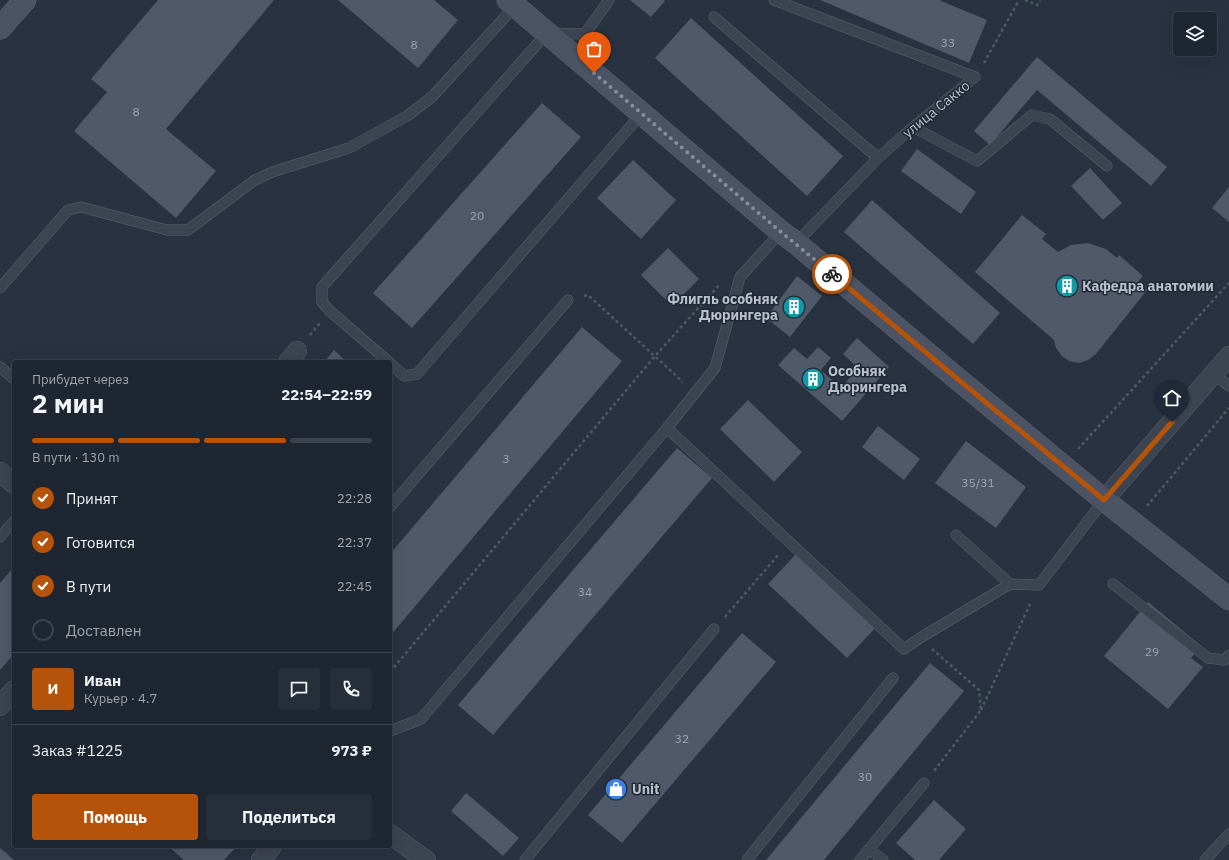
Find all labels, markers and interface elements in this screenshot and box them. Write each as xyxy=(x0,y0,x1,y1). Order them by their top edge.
map controls xyxy=(1173,12,1217,56)
button: layers xyxy=(1173,12,1217,56)
pin xyxy=(577,32,611,73)
house number: 33 xyxy=(941,35,955,50)
house number: 8 xyxy=(410,37,418,52)
icon: bag xyxy=(583,38,605,60)
street label: улица Сакко xyxy=(899,76,973,142)
house number: 8 xyxy=(132,104,140,119)
house number: 20 xyxy=(470,208,484,223)
courier xyxy=(812,254,852,294)
icon: bike xyxy=(821,263,843,285)
building icon: Кафедра анатомии xyxy=(1054,273,1080,299)
place label: Кафедра анатомии xyxy=(1082,277,1214,295)
place label: Флигль особняк Дюрингера xyxy=(667,290,778,324)
building icon: Флигль особняк Дюрингера xyxy=(781,294,807,320)
place label: Особняк Дюрингера xyxy=(828,362,907,396)
building icon: Особняк Дюрингера xyxy=(800,366,826,392)
text: Прибудет через xyxy=(32,371,129,388)
pin xyxy=(1155,381,1189,422)
text: 22:54–22:59 xyxy=(281,385,372,404)
text: 2 мин xyxy=(32,386,104,420)
icon: home xyxy=(1161,387,1183,409)
text: В пути · 130 m xyxy=(32,449,120,466)
house number: 3 xyxy=(502,451,510,466)
house number: 35/31 xyxy=(961,475,995,490)
icon: check xyxy=(32,487,54,509)
text: Принят xyxy=(66,489,118,508)
text: 22:28 xyxy=(337,490,372,507)
icon: check xyxy=(32,531,54,553)
text: Готовится xyxy=(66,533,135,552)
text: 22:37 xyxy=(337,534,372,551)
icon: check xyxy=(32,575,54,597)
text: В пути xyxy=(66,577,111,596)
text: 22:45 xyxy=(337,578,372,595)
house number: 34 xyxy=(578,584,592,599)
text: Доставлен xyxy=(66,621,142,640)
house number: 29 xyxy=(1145,644,1159,659)
button: chat xyxy=(278,668,320,710)
button: phone xyxy=(330,668,372,710)
text: Иван xyxy=(84,671,121,690)
text: И xyxy=(48,679,58,698)
text: Курьер · 4.7 xyxy=(84,690,157,707)
house number: 32 xyxy=(675,731,689,746)
text: Заказ #1225 xyxy=(32,741,123,760)
text: 973 ₽ xyxy=(332,741,372,760)
house number: 30 xyxy=(858,769,872,784)
shop icon: Unit xyxy=(603,776,629,802)
place label: Unit xyxy=(632,780,659,798)
button: Помощь xyxy=(32,794,198,840)
button: Поделиться xyxy=(206,794,372,840)

